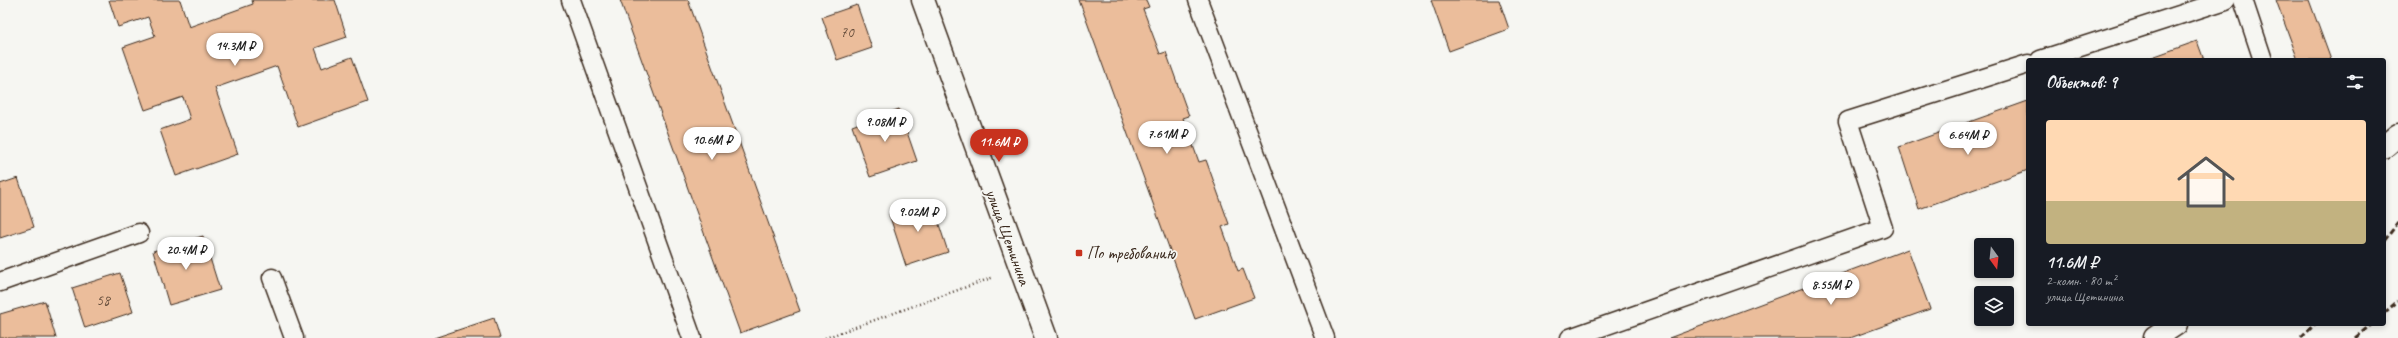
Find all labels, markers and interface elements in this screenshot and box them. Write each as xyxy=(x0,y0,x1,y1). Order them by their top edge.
house number: 70 xyxy=(840,23,855,42)
pin: 14.3M ₽ xyxy=(198,33,272,67)
text: 14.3M ₽ xyxy=(215,38,255,54)
icon: filters xyxy=(2344,71,2366,93)
text: Объектов: 9 xyxy=(2046,72,2117,93)
pin: 9.08M ₽ xyxy=(848,109,922,143)
text: 9.08M ₽ xyxy=(865,114,905,130)
pin: 7.61M ₽ xyxy=(1130,121,1204,155)
pin: 6.64M ₽ xyxy=(1931,122,2005,156)
text: 7.61M ₽ xyxy=(1147,126,1187,142)
pin: 10.6M ₽ xyxy=(675,127,749,161)
text: 6.64M ₽ xyxy=(1948,127,1988,143)
pin: 11.6M ₽ xyxy=(962,129,1036,163)
text: 10.6M ₽ xyxy=(692,132,732,148)
text: 11.6M ₽ xyxy=(979,134,1019,150)
icon: home xyxy=(2170,146,2242,218)
street label: улица Щетинина xyxy=(981,185,1036,290)
pin: 9.02M ₽ xyxy=(881,199,955,233)
text: 9.02M ₽ xyxy=(898,204,938,220)
pin: 20.4M ₽ xyxy=(149,237,223,271)
north arrow xyxy=(1974,238,2014,278)
map controls xyxy=(1974,238,2014,326)
text: 20.4M ₽ xyxy=(166,242,206,258)
place label: По требованию xyxy=(1087,243,1177,264)
marker: По требованию xyxy=(1074,248,1084,258)
text: 11.6M ₽ xyxy=(2046,252,2098,273)
pin: 8.55M ₽ xyxy=(1794,272,1868,306)
text: 2-комн. · 80 m² xyxy=(2046,273,2116,289)
text: 8.55M ₽ xyxy=(1811,277,1851,293)
button: layers xyxy=(1974,286,2014,326)
text: улица Щетинина xyxy=(2046,289,2123,305)
house number: 58 xyxy=(96,291,111,310)

